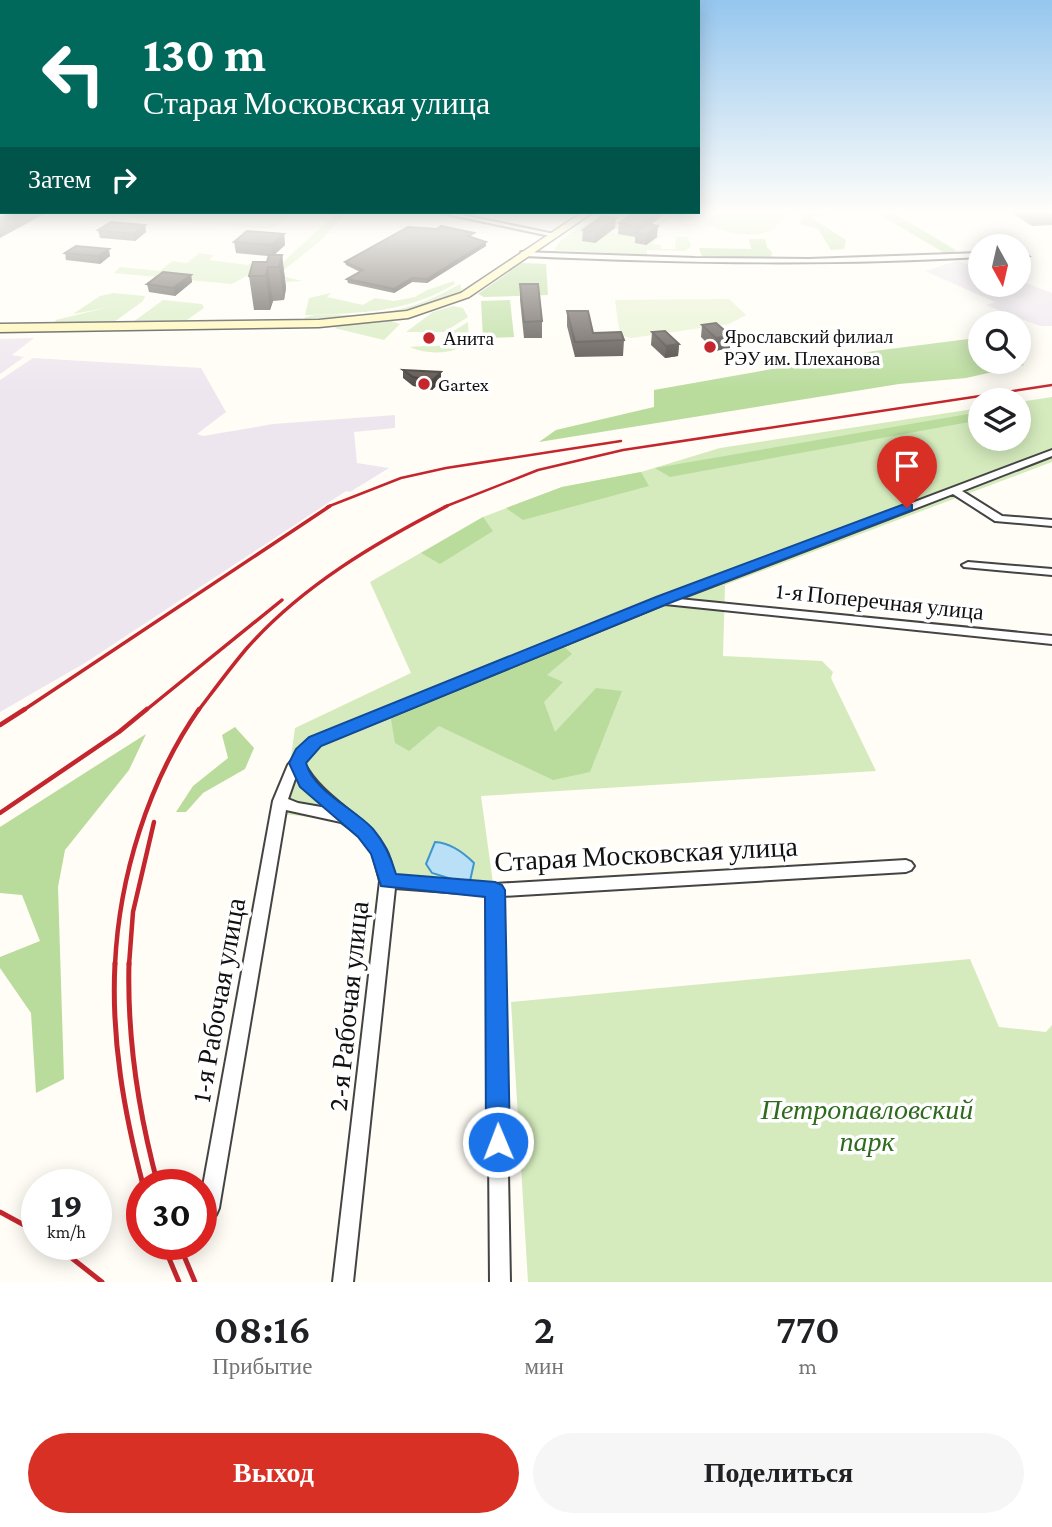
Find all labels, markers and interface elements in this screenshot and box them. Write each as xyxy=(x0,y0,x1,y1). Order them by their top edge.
text: 130 m xyxy=(143,27,266,82)
icon: left xyxy=(28,28,119,119)
text: Старая Московская улица xyxy=(143,85,490,121)
icon: right xyxy=(105,161,143,199)
text: Затем xyxy=(28,165,91,194)
north arrow xyxy=(968,234,1031,298)
map controls xyxy=(968,234,1031,451)
button: search xyxy=(968,311,1031,374)
place label: Ярославский филиал РЭУ им. Плеханова xyxy=(724,326,894,369)
place label: Анита xyxy=(443,328,495,349)
marker: Анита xyxy=(421,330,437,346)
marker: Ярославский филиал РЭУ им. Плеханова xyxy=(702,339,718,355)
place label: Gartex xyxy=(438,374,489,395)
marker: Gartex xyxy=(416,376,432,392)
button: layers xyxy=(968,388,1031,451)
pin xyxy=(877,436,937,508)
icon: arrive xyxy=(888,447,926,485)
street label: 1-я Поперечная улица xyxy=(775,577,985,625)
street label: Старая Московская улица xyxy=(494,831,799,877)
street label: 1-я Рабочая улица xyxy=(185,895,251,1105)
street label: 2-я Рабочая улица xyxy=(322,899,375,1113)
park label: Петропавловский парк xyxy=(760,1094,973,1157)
position arrow xyxy=(461,1105,535,1179)
speed limit sign: 30 xyxy=(126,1169,217,1260)
text: 19 xyxy=(50,1186,83,1225)
text: km/h xyxy=(47,1222,86,1242)
text: 08:16 xyxy=(214,1305,311,1352)
text: 2 xyxy=(534,1305,555,1352)
text: 770 xyxy=(776,1305,840,1352)
text: Прибытие xyxy=(212,1353,312,1379)
text: мин xyxy=(525,1353,564,1379)
text: m xyxy=(799,1353,817,1379)
button: Выход xyxy=(28,1433,519,1513)
button: Поделиться xyxy=(533,1433,1024,1513)

